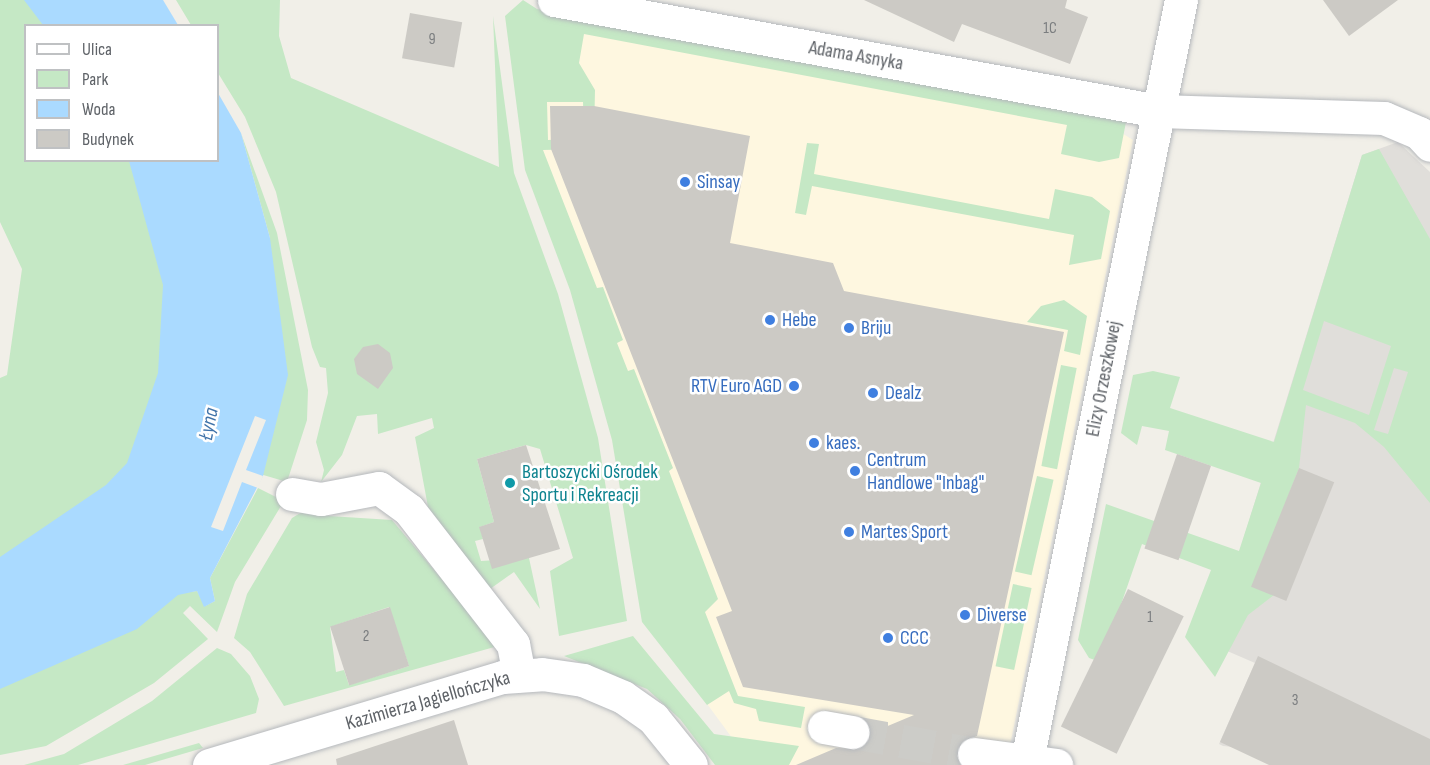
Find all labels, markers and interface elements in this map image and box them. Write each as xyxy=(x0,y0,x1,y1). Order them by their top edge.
house number: 1C xyxy=(1043,19,1057,39)
legend xyxy=(24,24,219,162)
house number: 9 xyxy=(428,30,436,50)
street label: Adama Asnyka xyxy=(807,36,905,76)
text: Ulica xyxy=(82,39,112,60)
text: Park xyxy=(82,69,108,90)
text: Woda xyxy=(82,99,115,120)
text: Budynek xyxy=(82,129,134,150)
place label: Sinsay xyxy=(697,170,740,194)
marker: Sinsay xyxy=(678,175,692,189)
place label: Hebe xyxy=(782,308,817,332)
marker: Hebe xyxy=(763,313,777,327)
place label: Briju xyxy=(861,316,891,340)
street label: Elizy Orzeszkowej xyxy=(1081,319,1127,439)
marker: Briju xyxy=(842,321,856,335)
place label: RTV Euro AGD xyxy=(691,374,782,398)
marker: RTV Euro AGD xyxy=(787,379,801,393)
place label: Dealz xyxy=(885,381,921,405)
marker: Dealz xyxy=(866,386,880,400)
water label: Łyna xyxy=(194,406,224,442)
place label: kaes. xyxy=(826,431,860,455)
marker: kaes. xyxy=(807,436,821,450)
place label: Centrum Handlowe "Inbag" xyxy=(867,448,984,495)
place label: Bartoszycki Ośrodek Sportu i Rekreacji xyxy=(522,460,658,507)
marker: Centrum Handlowe "Inbag" xyxy=(848,464,862,478)
marker: Bartoszycki Ośrodek Sportu i Rekreacji xyxy=(503,476,517,490)
place label: Martes Sport xyxy=(861,520,948,544)
marker: Martes Sport xyxy=(842,525,856,539)
place label: Diverse xyxy=(977,603,1027,627)
marker: Diverse xyxy=(958,608,972,622)
house number: 1 xyxy=(1147,608,1153,628)
place label: CCC xyxy=(900,626,929,650)
house number: 2 xyxy=(363,627,369,647)
marker: CCC xyxy=(881,631,895,645)
street label: Kazimierza Jagiellończyka xyxy=(343,666,513,736)
house number: 3 xyxy=(1292,691,1298,711)

